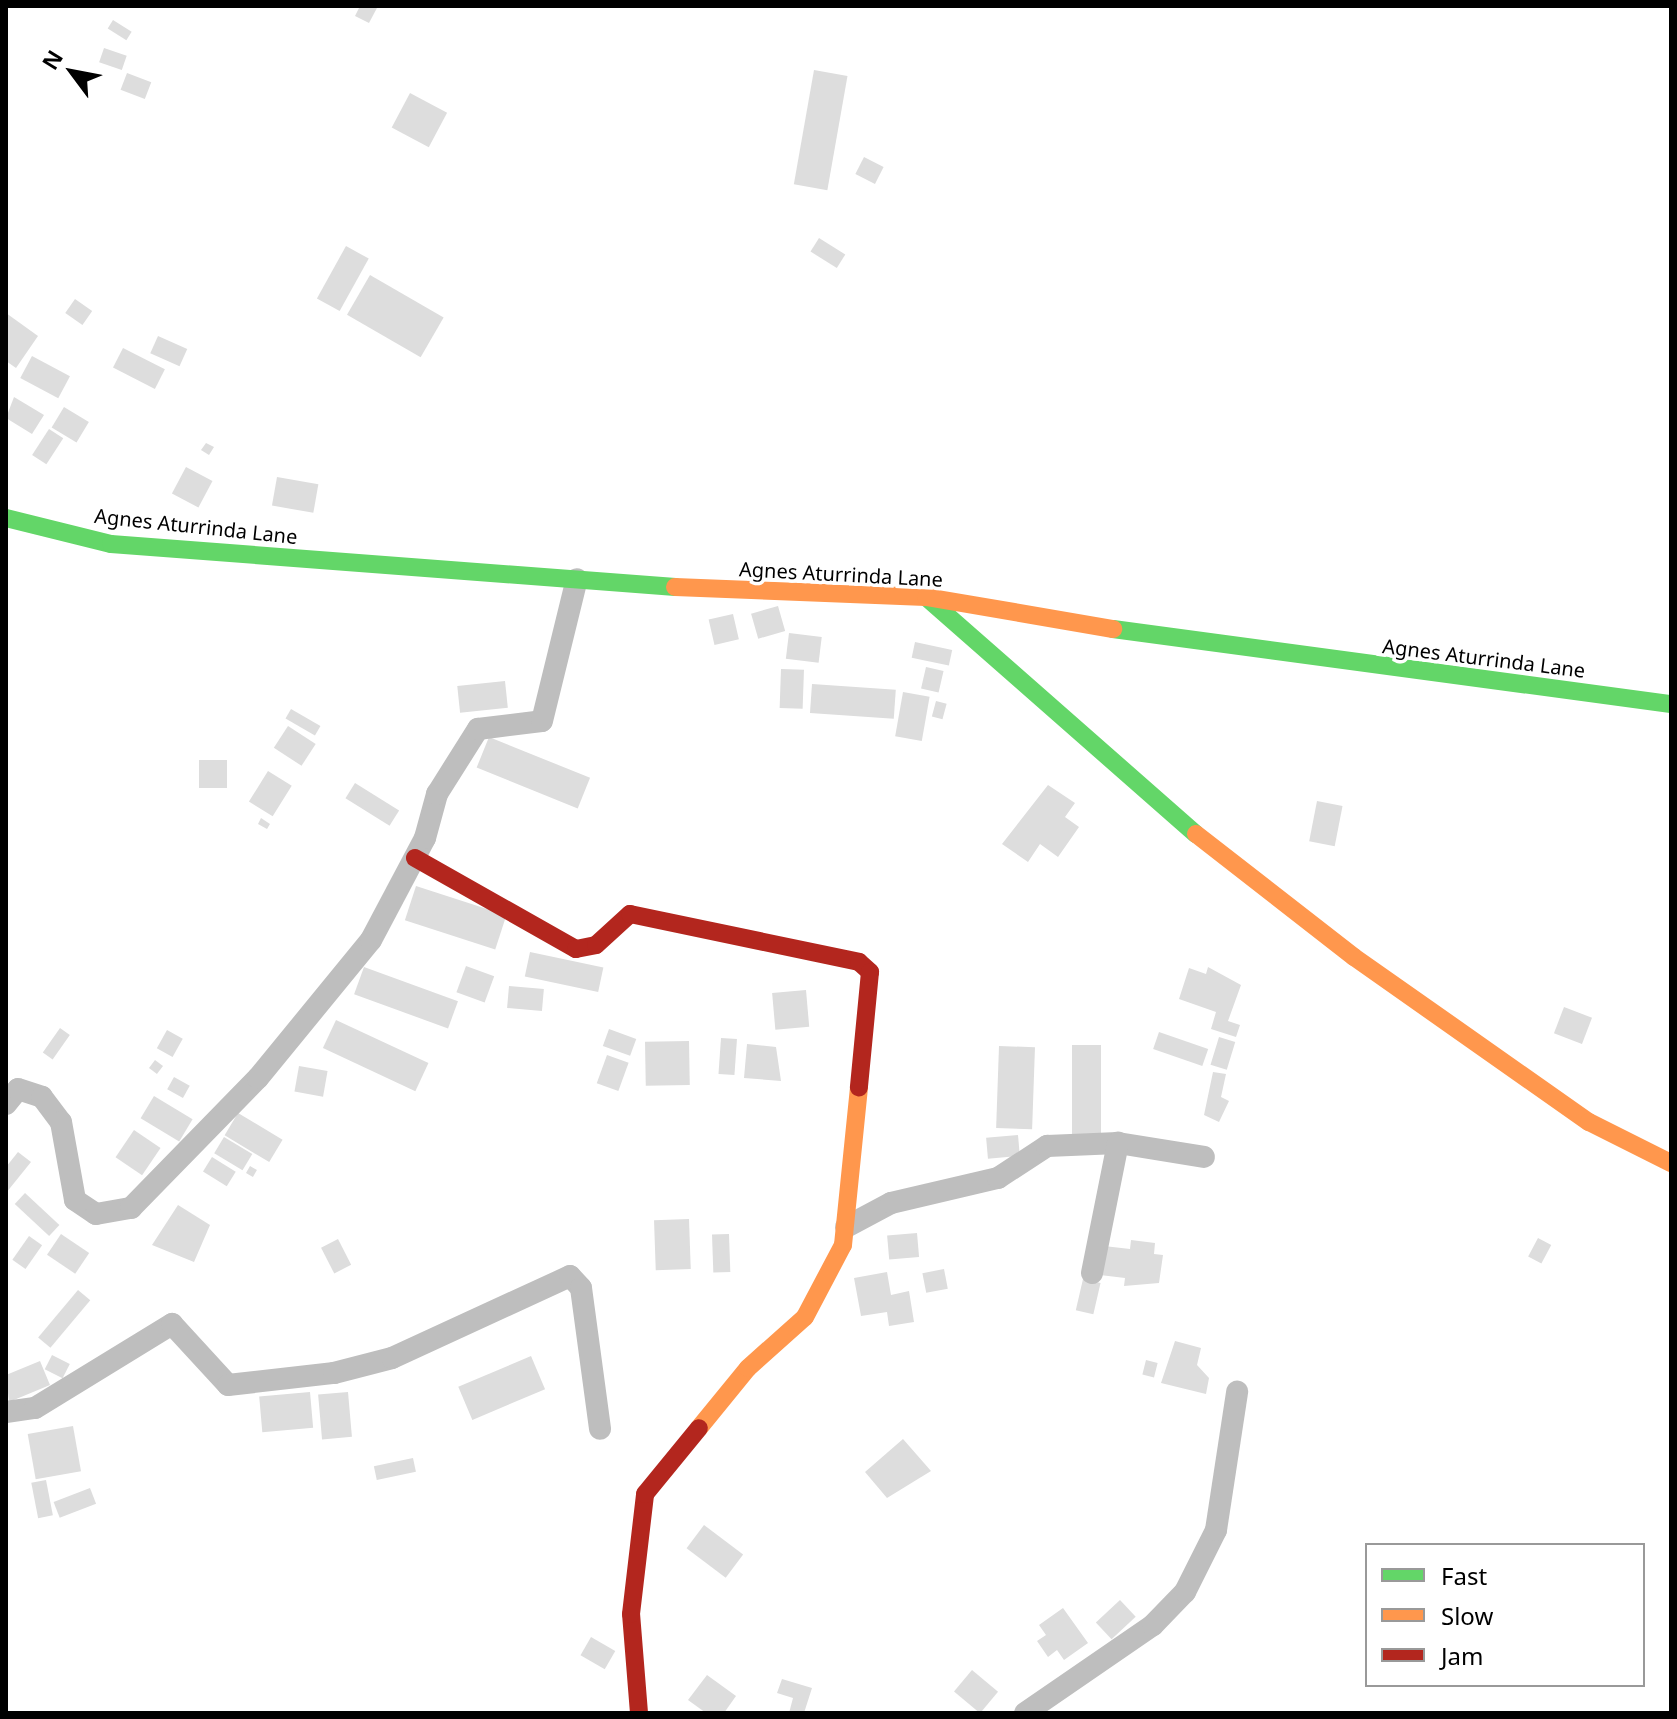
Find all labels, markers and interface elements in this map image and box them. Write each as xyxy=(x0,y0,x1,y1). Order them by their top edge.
north arrow xyxy=(32,32,112,112)
text: N xyxy=(34,44,69,75)
street label: Agnes Aturrinda Lane xyxy=(93,503,299,549)
street label: Agnes Aturrinda Lane xyxy=(739,557,943,591)
street label: Agnes Aturrinda Lane xyxy=(1381,634,1587,682)
legend xyxy=(1365,1543,1645,1687)
text: Fast xyxy=(1441,1559,1487,1592)
text: Slow xyxy=(1441,1599,1493,1632)
text: Jam xyxy=(1441,1639,1483,1672)

